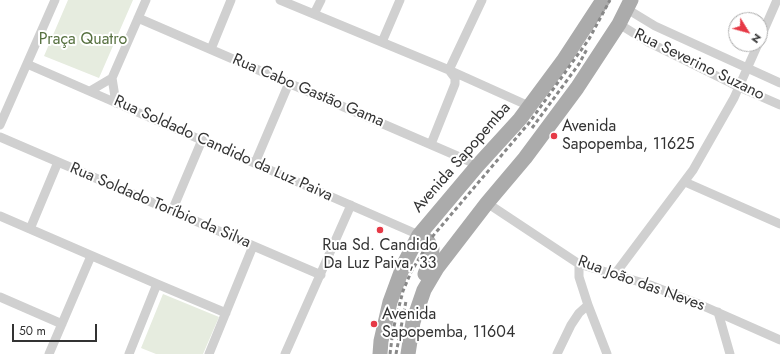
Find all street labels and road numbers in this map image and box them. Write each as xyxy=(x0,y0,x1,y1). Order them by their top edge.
street label: Rua Severino Suzano xyxy=(631,25,767,105)
street label: Rua Cabo Gastão Gama xyxy=(229,50,387,132)
street label: Rua Soldado Candido da Luz Paiva xyxy=(111,92,335,206)
street label: Avenida Sapopemba xyxy=(409,99,515,217)
street label: Rua Soldado Toríbio da Silva xyxy=(67,159,253,253)
street label: Rua João das Neves xyxy=(575,252,707,316)

